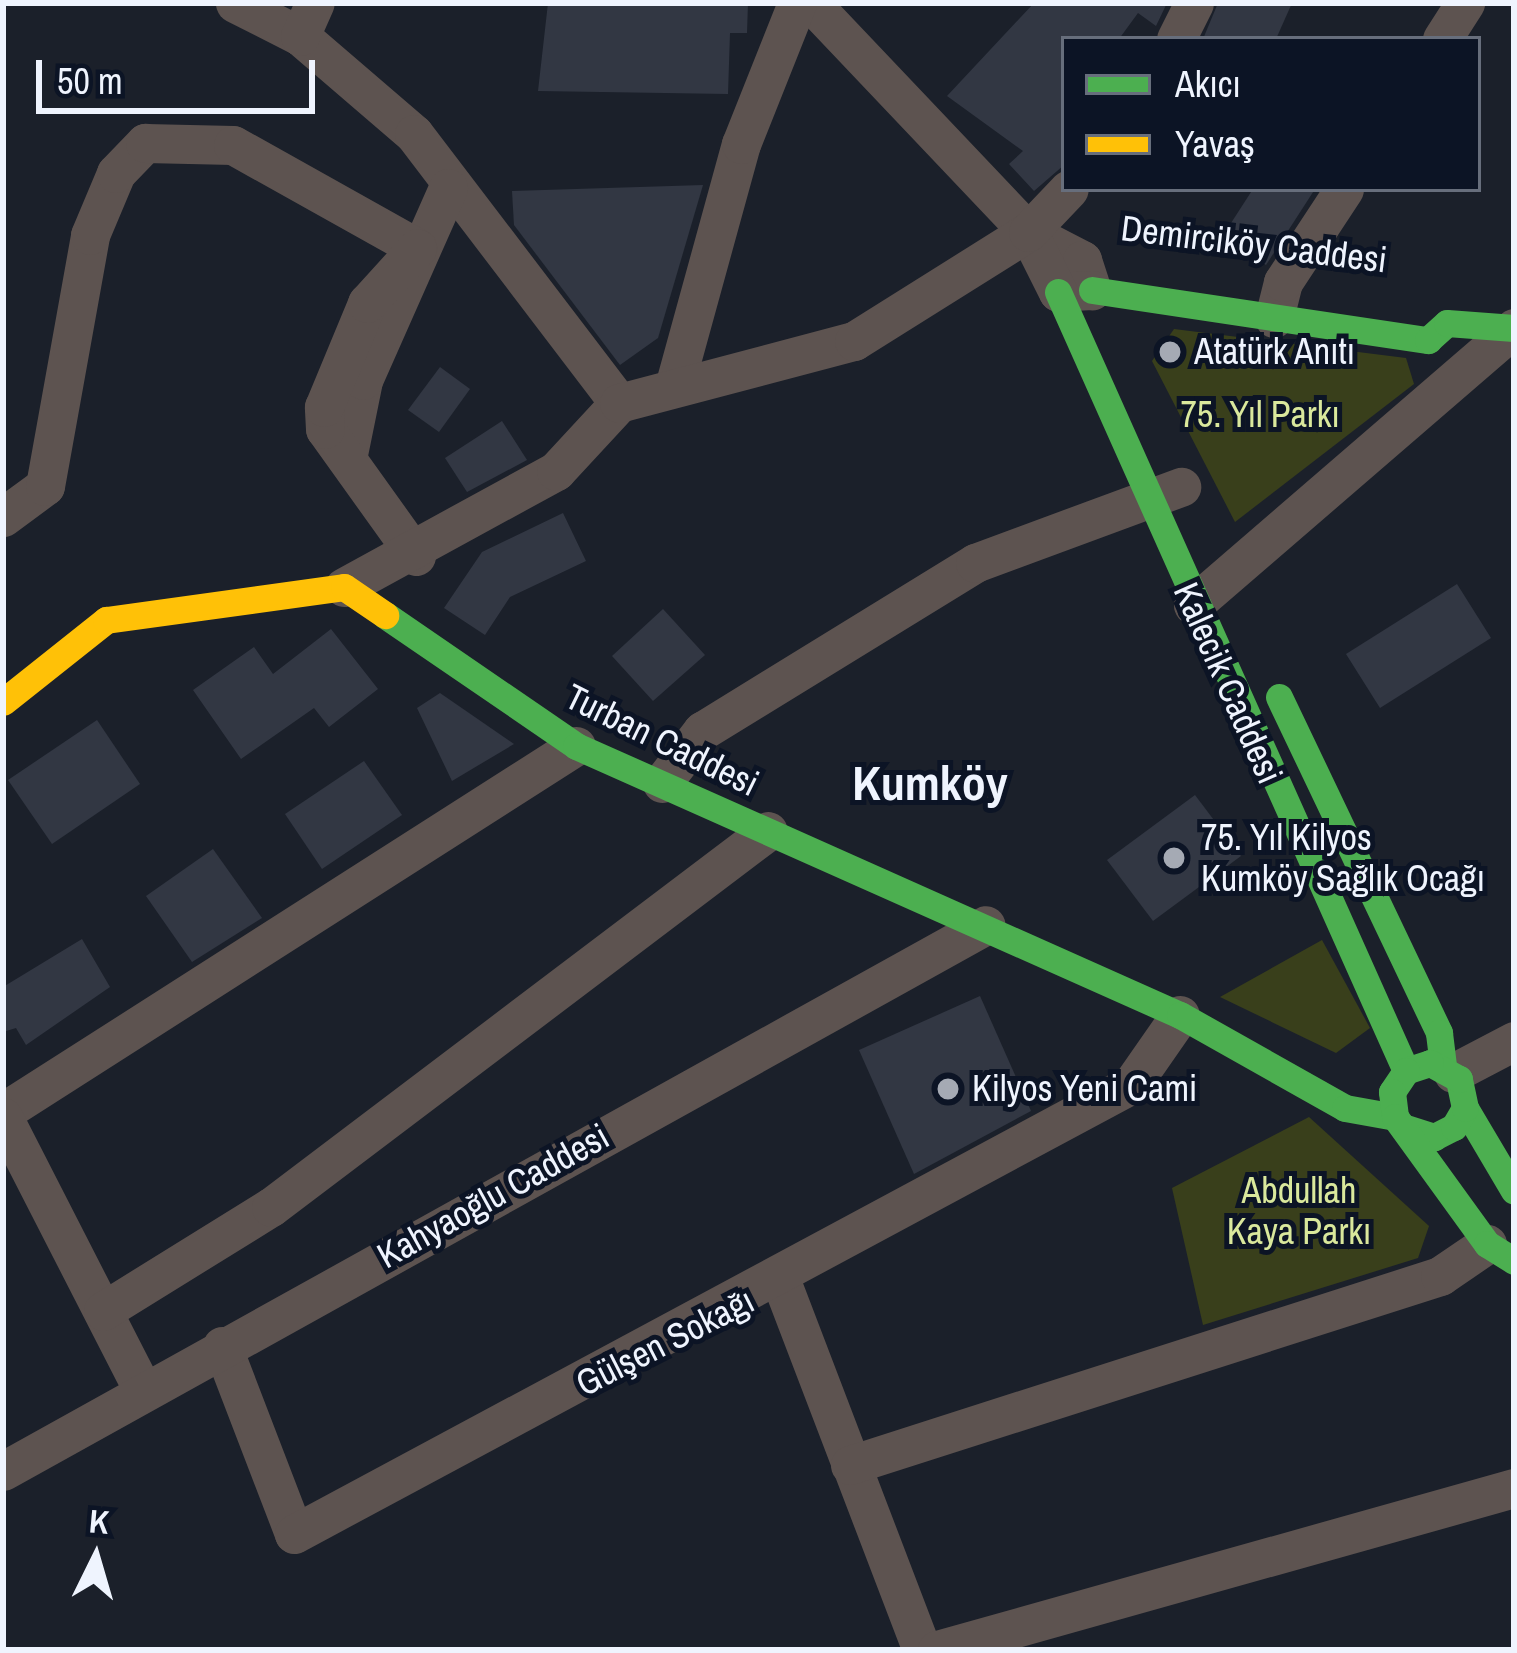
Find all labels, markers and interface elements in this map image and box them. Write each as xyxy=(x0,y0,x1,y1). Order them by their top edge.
scale bar xyxy=(42,36,321,110)
legend xyxy=(1061,36,1481,192)
text: 50 m xyxy=(57,57,123,105)
text: Akıcı xyxy=(1175,60,1241,108)
text: Yavaş xyxy=(1175,120,1255,168)
street label: Demirciköy Caddesi xyxy=(1119,206,1389,282)
place label: Atatürk Anıtı xyxy=(1194,330,1356,374)
marker: Atatürk Anıtı xyxy=(1157,339,1183,365)
park label: 75. Yıl Parkı xyxy=(1180,393,1340,437)
street label: Kalecik Caddesi xyxy=(1165,576,1291,790)
street label: Turban Caddesi xyxy=(559,675,765,805)
district label: Kumköy xyxy=(852,754,1008,812)
place label: 75. Yıl Kilyos Kumköy Sağlık Ocağı xyxy=(1201,815,1485,900)
marker: 75. Yıl Kilyos Kumköy Sağlık Ocağı xyxy=(1158,842,1190,874)
place label: Kilyos Yeni Cami xyxy=(972,1067,1198,1111)
marker: Kilyos Yeni Cami xyxy=(935,1076,961,1102)
street label: Kahyaoğlu Caddesi xyxy=(370,1115,616,1277)
park label: Abdullah Kaya Parkı xyxy=(1227,1168,1371,1253)
street label: Gülşen Sokağı xyxy=(569,1279,761,1405)
north arrow xyxy=(36,1497,156,1617)
text: K xyxy=(87,1498,111,1544)

